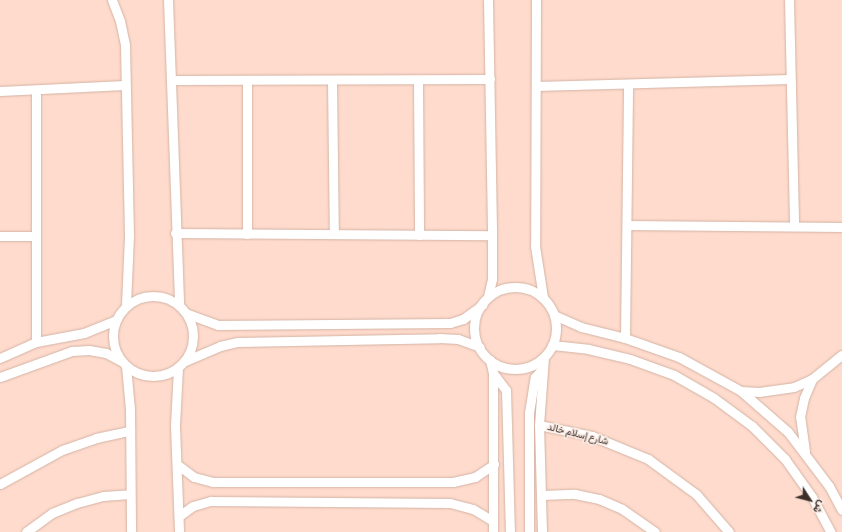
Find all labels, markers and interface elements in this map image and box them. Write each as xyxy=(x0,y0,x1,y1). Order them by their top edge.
street label: شارع إسلام خالد xyxy=(546,421,610,447)
north arrow xyxy=(790,480,830,520)
text: ش xyxy=(811,498,828,516)

